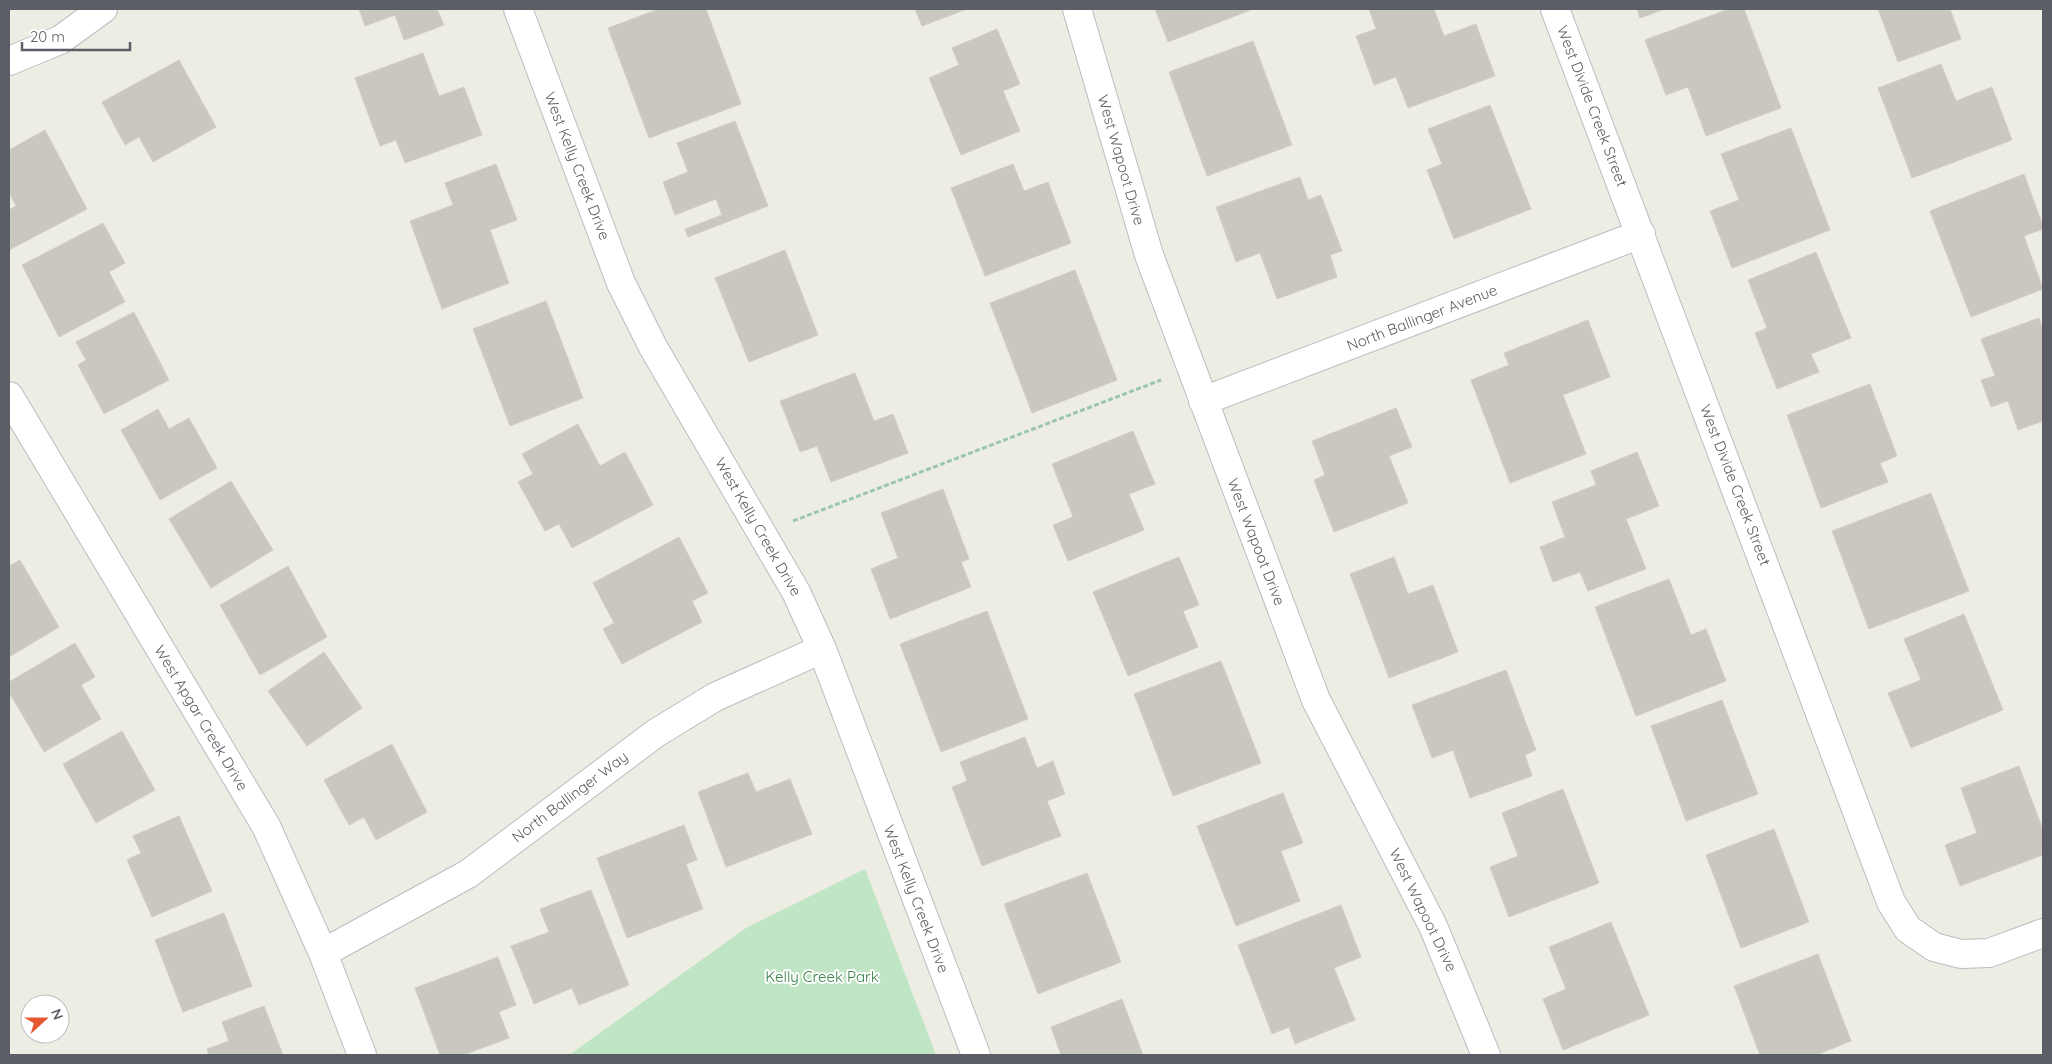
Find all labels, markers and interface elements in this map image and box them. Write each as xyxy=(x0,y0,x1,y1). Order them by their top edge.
scale bar xyxy=(22,20,130,52)
street label: West Divide Creek Street xyxy=(1553,23,1632,189)
text: 20 m xyxy=(30,27,65,46)
street label: West Kelly Creek Drive xyxy=(540,89,614,242)
street label: West Wapoot Drive xyxy=(1094,92,1149,227)
street label: North Ballinger Avenue xyxy=(1344,280,1500,355)
street label: West Divide Creek Street xyxy=(1696,402,1775,568)
street label: West Kelly Creek Drive xyxy=(711,454,806,599)
street label: West Wapoot Drive xyxy=(1223,475,1290,608)
street label: West Apgar Creek Drive xyxy=(150,642,252,794)
street label: North Ballinger Way xyxy=(508,747,632,846)
street label: West Kelly Creek Drive xyxy=(879,822,953,975)
street label: West Wapoot Drive xyxy=(1385,845,1462,975)
park label: Kelly Creek Park xyxy=(765,967,879,986)
north arrow xyxy=(20,994,70,1044)
text: N xyxy=(47,1006,67,1022)

